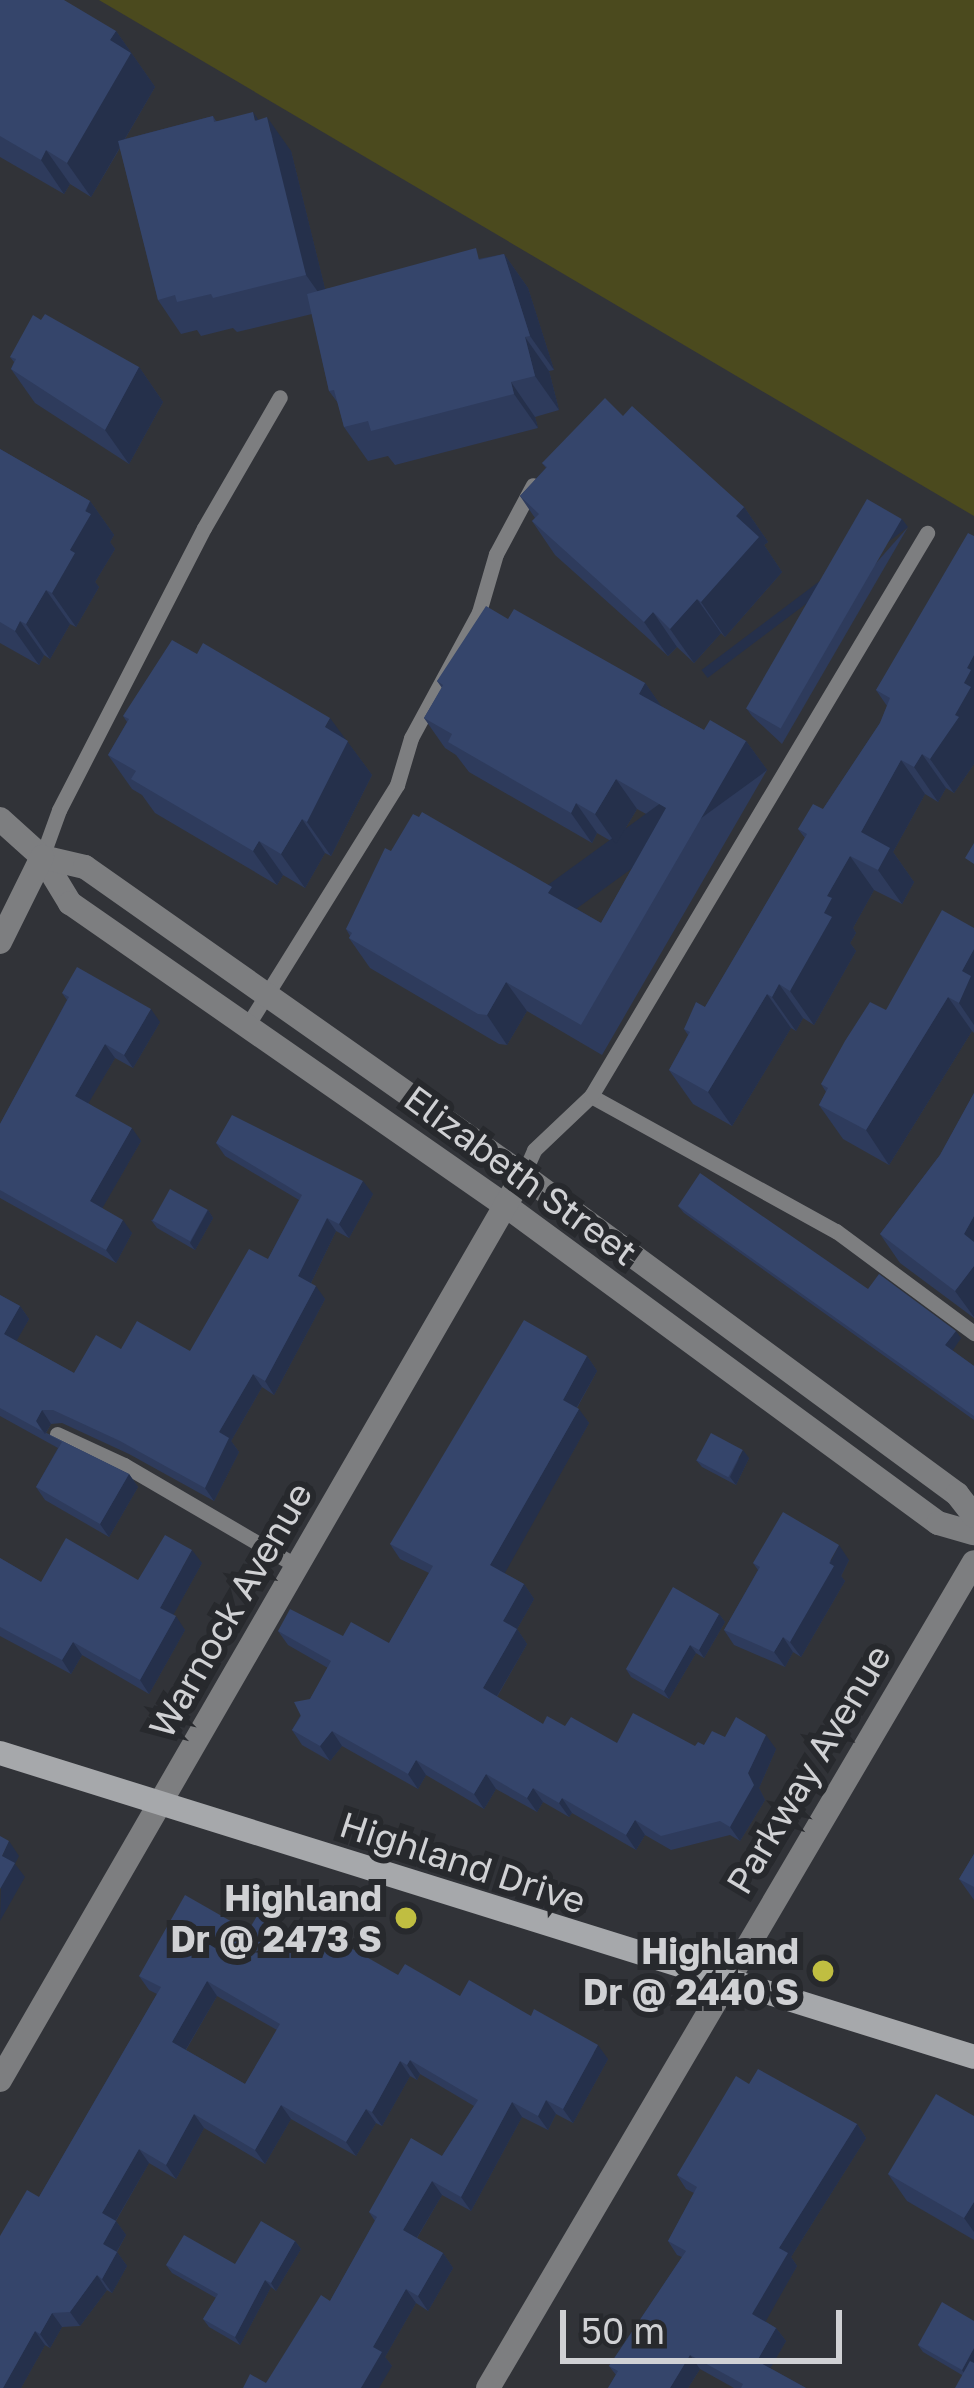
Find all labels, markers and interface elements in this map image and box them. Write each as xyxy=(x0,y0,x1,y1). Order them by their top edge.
street label: Elizabeth Street xyxy=(396,1076,646,1274)
street label: Warnock Avenue xyxy=(139,1475,321,1745)
street label: Parkway Avenue xyxy=(717,1637,899,1901)
street label: Highland Drive xyxy=(335,1802,591,1922)
place label: Highland Dr @ 2473 S xyxy=(170,1875,382,1960)
marker: Highland Dr @ 2473 S xyxy=(393,1905,419,1931)
place label: Highland Dr @ 2440 S xyxy=(583,1928,799,2013)
marker: Highland Dr @ 2440 S xyxy=(810,1958,836,1984)
scale bar xyxy=(566,2286,848,2360)
text: 50 m xyxy=(581,2309,665,2352)

